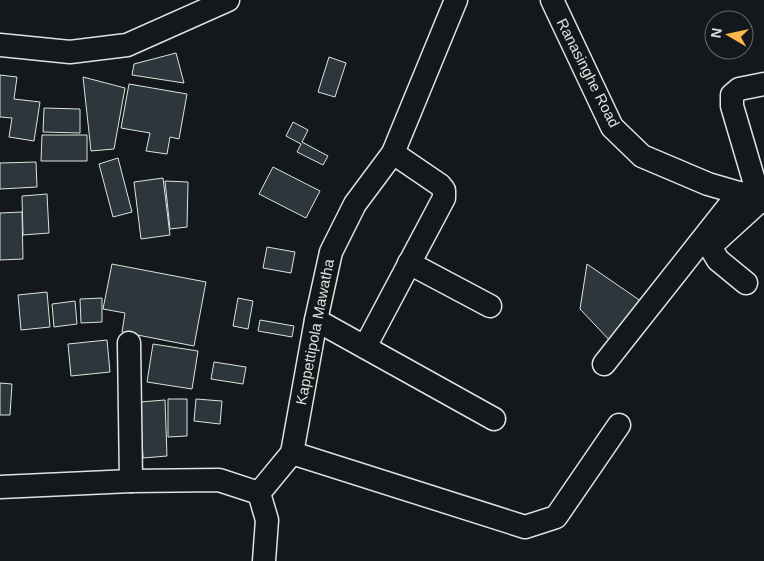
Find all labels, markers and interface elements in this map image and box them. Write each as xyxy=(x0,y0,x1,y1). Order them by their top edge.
north arrow xyxy=(704,10,754,60)
street label: Ranasinghe Road xyxy=(554,15,623,130)
text: N xyxy=(707,27,725,39)
street label: Kappettipola Mawatha xyxy=(292,257,337,406)

